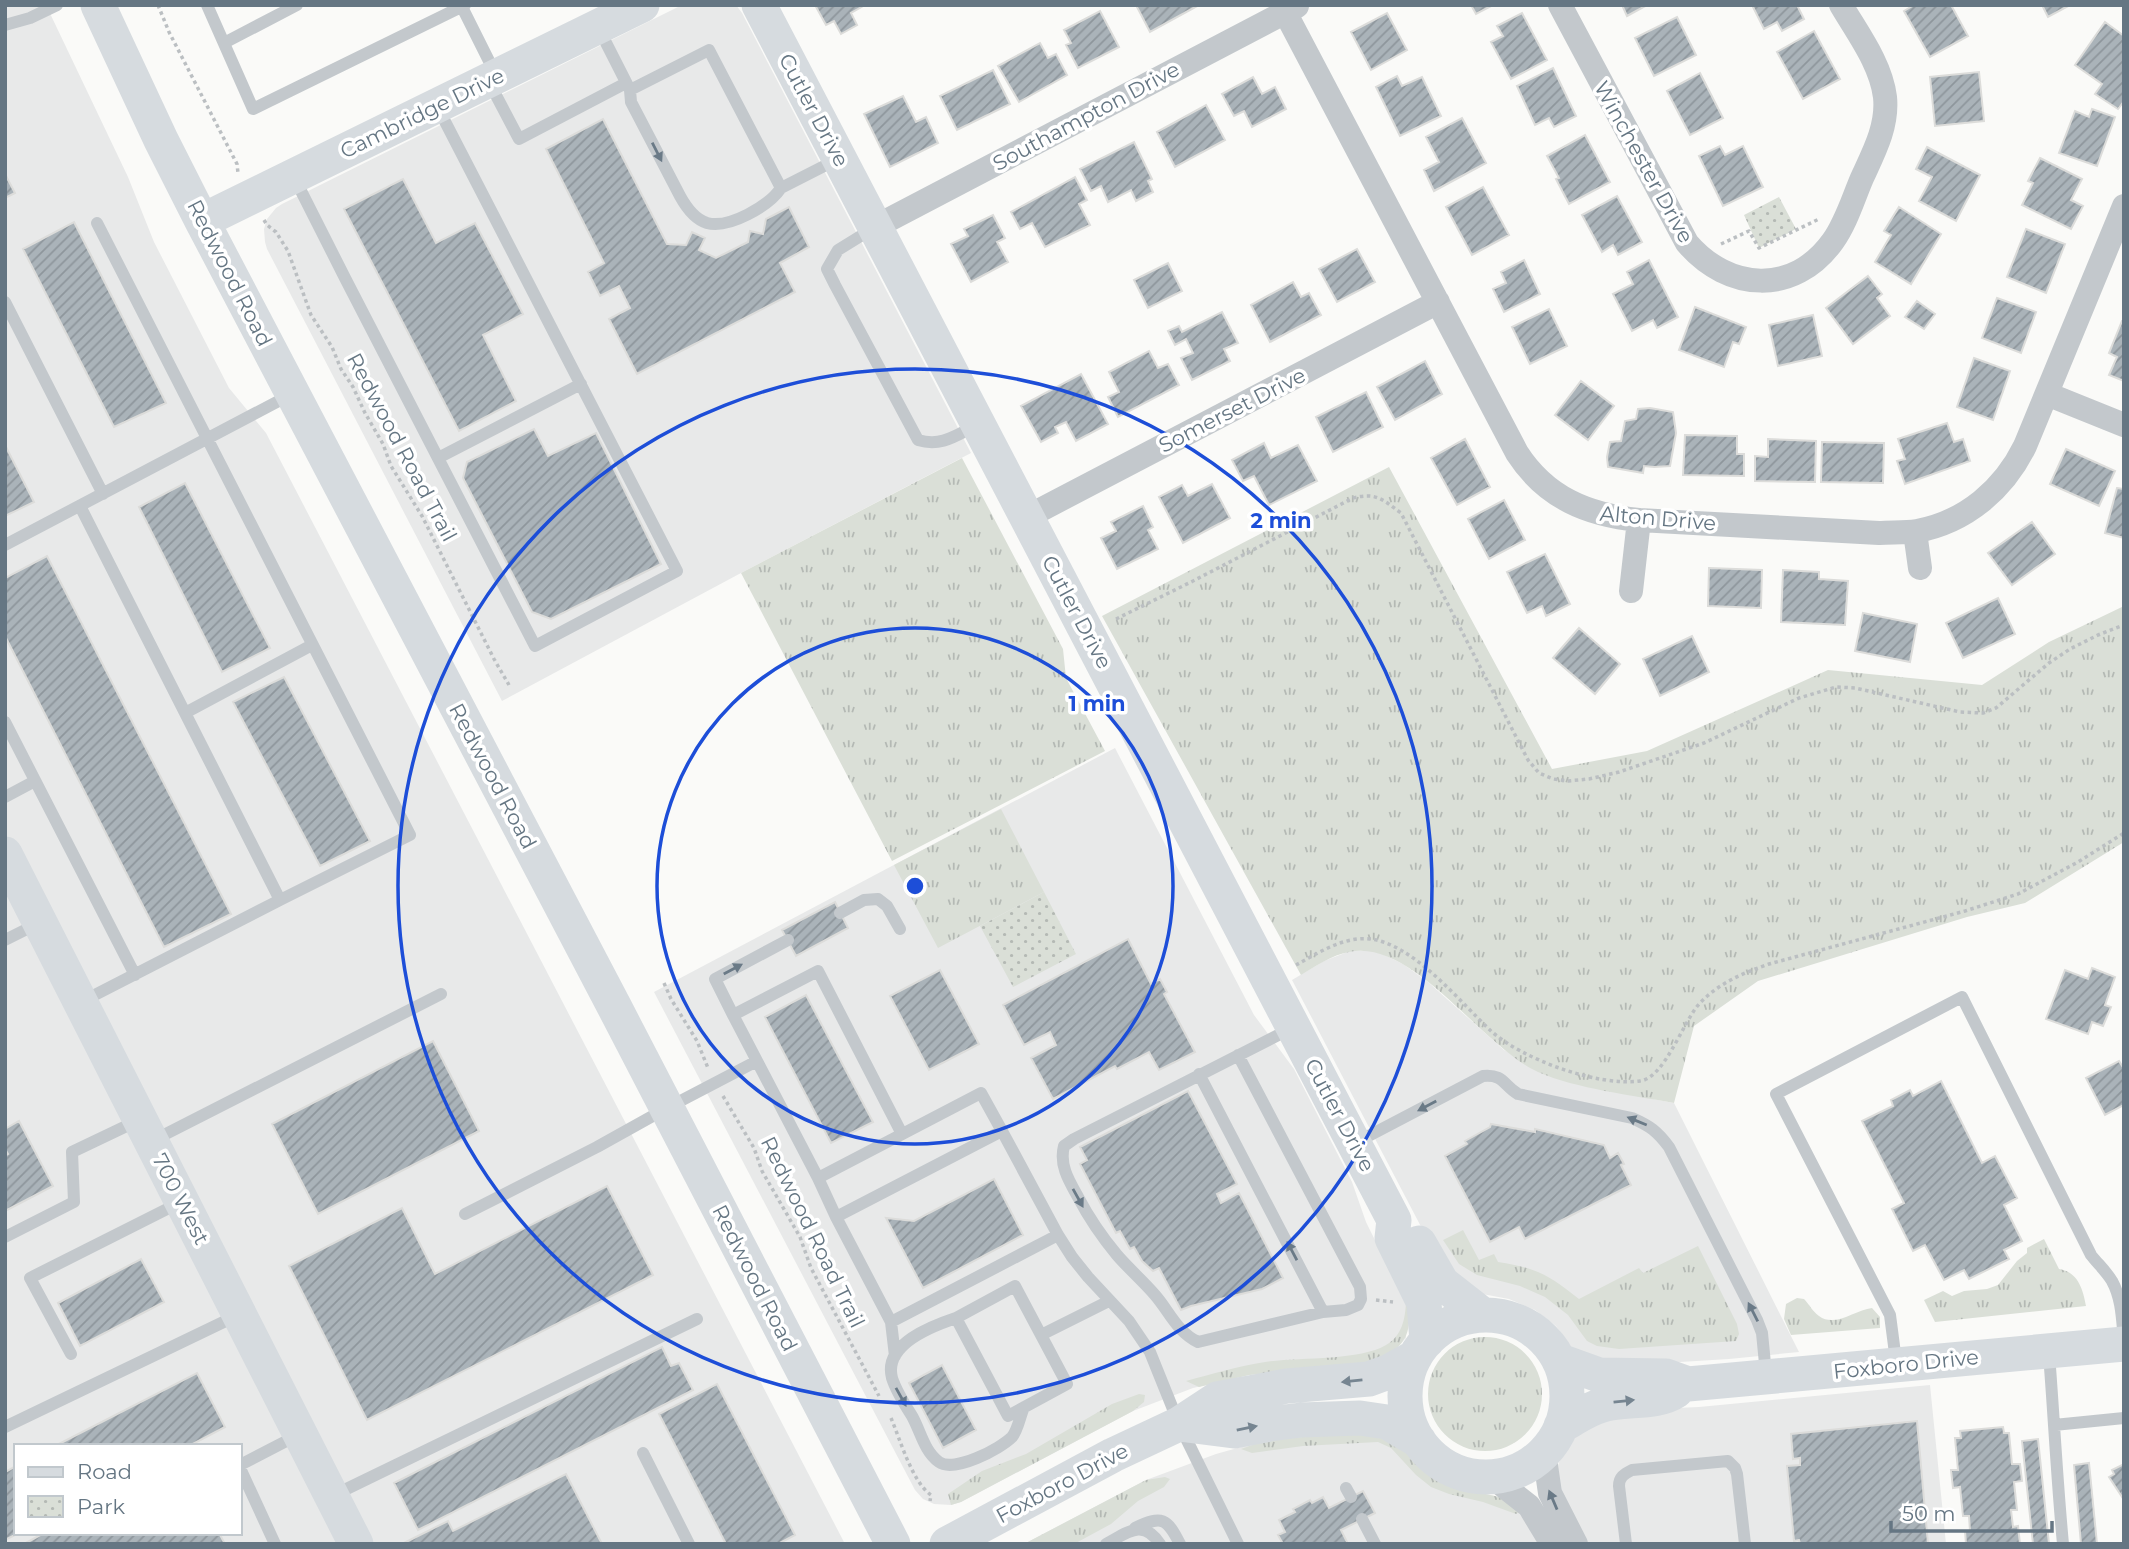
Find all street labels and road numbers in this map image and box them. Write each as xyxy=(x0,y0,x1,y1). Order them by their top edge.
street label: Cutler Drive xyxy=(774,49,854,171)
street label: Southampton Drive xyxy=(988,56,1184,176)
street label: Cambridge Drive xyxy=(336,62,508,164)
street label: Winchester Drive xyxy=(1589,77,1699,247)
street label: Redwood Road xyxy=(182,195,278,351)
street label: Redwood Road Trail xyxy=(342,349,462,545)
street label: Somerset Drive xyxy=(1154,362,1310,458)
street label: Alton Drive xyxy=(1599,500,1717,536)
street label: Cutler Drive xyxy=(1037,551,1117,673)
street label: Redwood Road xyxy=(444,699,542,853)
street label: Cutler Drive xyxy=(1300,1054,1380,1176)
street label: Redwood Road Trail xyxy=(756,1132,870,1332)
street label: 700 West xyxy=(147,1149,215,1249)
street label: Redwood Road xyxy=(707,1200,803,1356)
street label: Foxboro Drive xyxy=(1832,1344,1980,1384)
street label: Foxboro Drive xyxy=(992,1438,1132,1528)

